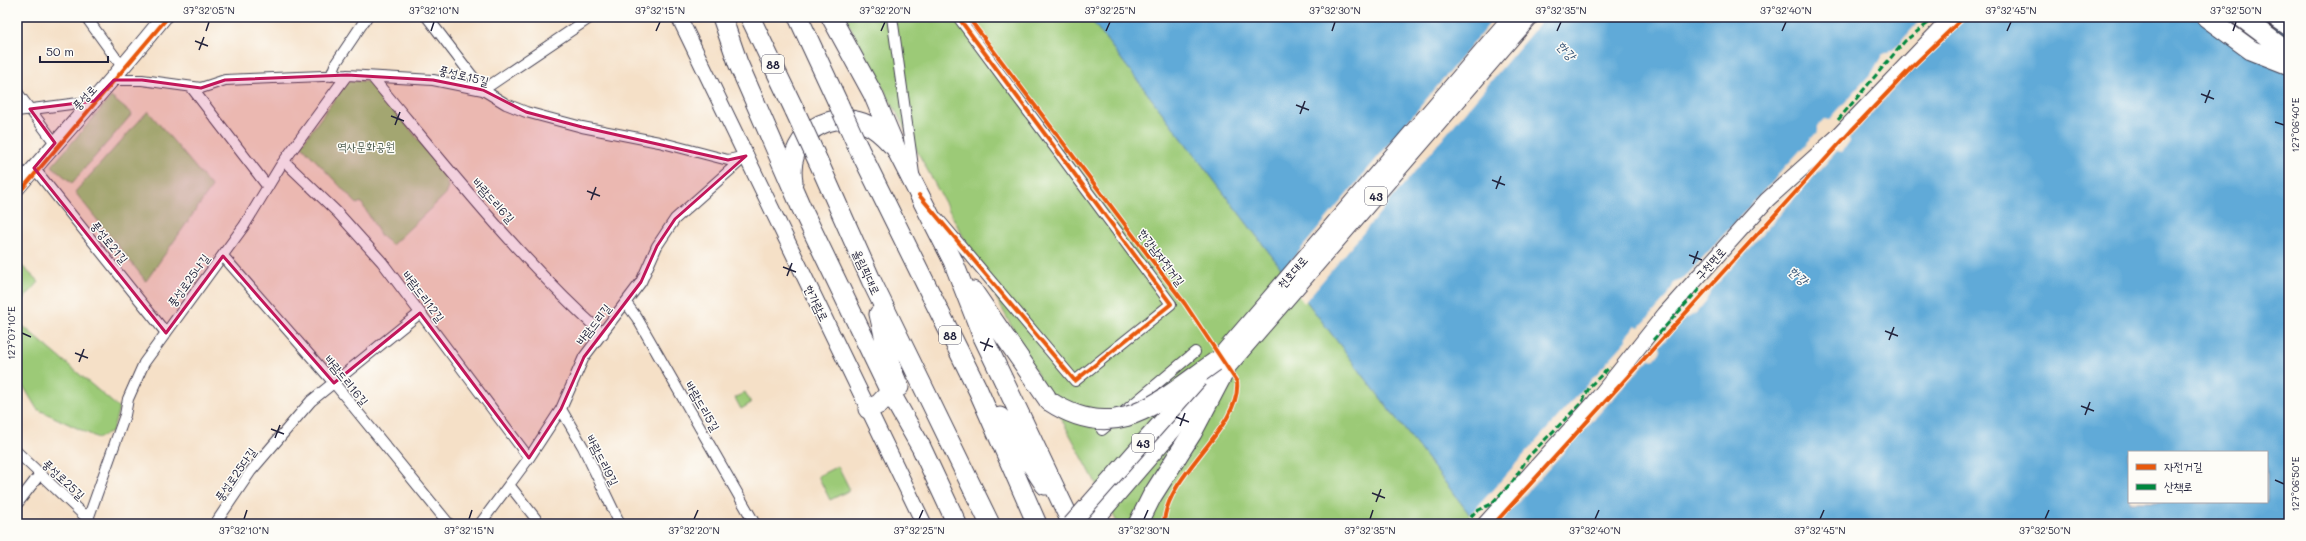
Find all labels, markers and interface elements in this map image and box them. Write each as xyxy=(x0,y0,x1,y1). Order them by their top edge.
text: 37°32'05"N xyxy=(183,3,235,17)
text: 37°32'10"N xyxy=(409,3,459,17)
text: 37°32'15"N xyxy=(635,3,685,17)
text: 37°32'20"N xyxy=(859,3,911,17)
text: 37°32'25"N xyxy=(1084,3,1136,17)
text: 37°32'30"N xyxy=(1309,3,1361,17)
text: 37°32'35"N xyxy=(1535,3,1587,17)
text: 37°32'40"N xyxy=(1760,3,1812,17)
text: 37°32'45"N xyxy=(1985,3,2037,17)
text: 37°32'50"N xyxy=(2210,3,2262,17)
water label: 한강 xyxy=(1554,37,1581,65)
scale bar xyxy=(40,38,108,64)
text: 50 m xyxy=(46,43,74,59)
road number: 88 xyxy=(762,55,784,73)
street label: 풍성로15길 xyxy=(437,61,491,89)
street label: 풍성로 xyxy=(68,81,100,113)
text: 127°06'40"E xyxy=(2288,97,2302,153)
park label: 역사문화공원 xyxy=(337,138,395,154)
street label: 바람드리6길 xyxy=(469,174,519,226)
road number: 43 xyxy=(1365,187,1387,205)
street label: 풍성로21길 xyxy=(88,217,132,267)
street label: 한강남자전거길 xyxy=(1135,225,1189,289)
street label: 구천면로 xyxy=(1691,243,1729,283)
street label: 올림픽대로 xyxy=(850,247,884,297)
street label: 풍성로25나길 xyxy=(163,250,213,310)
street label: 천호대로 xyxy=(1273,252,1311,292)
water label: 한강 xyxy=(1786,262,1814,289)
street label: 바람드리12길 xyxy=(399,267,449,325)
street label: 한가람로 xyxy=(801,282,833,324)
street label: 바람드리길 xyxy=(572,300,614,348)
text: 127°07'10"E xyxy=(4,306,18,360)
road number: 88 xyxy=(939,326,961,344)
street label: 바람드리16길 xyxy=(322,351,373,409)
street label: 바람드리5길 xyxy=(682,378,724,434)
street label: 바람드리9길 xyxy=(583,432,623,489)
road number: 43 xyxy=(1132,434,1154,452)
street label: 풍성로25다길 xyxy=(211,444,260,504)
legend xyxy=(2128,451,2268,503)
street label: 풍성로25길 xyxy=(39,455,89,503)
text: 127°06'50"E xyxy=(2288,456,2302,512)
text: 자전거길 xyxy=(2164,458,2203,474)
text: 산책로 xyxy=(2164,478,2193,494)
text: 37°32'10"N xyxy=(219,523,269,537)
text: 37°32'15"N xyxy=(444,523,494,537)
text: 37°32'20"N xyxy=(668,523,720,537)
text: 37°32'25"N xyxy=(893,523,945,537)
text: 37°32'30"N xyxy=(1118,523,1170,537)
text: 37°32'35"N xyxy=(1344,523,1396,537)
text: 37°32'40"N xyxy=(1569,523,1621,537)
text: 37°32'45"N xyxy=(1794,523,1846,537)
text: 37°32'50"N xyxy=(2019,523,2071,537)

